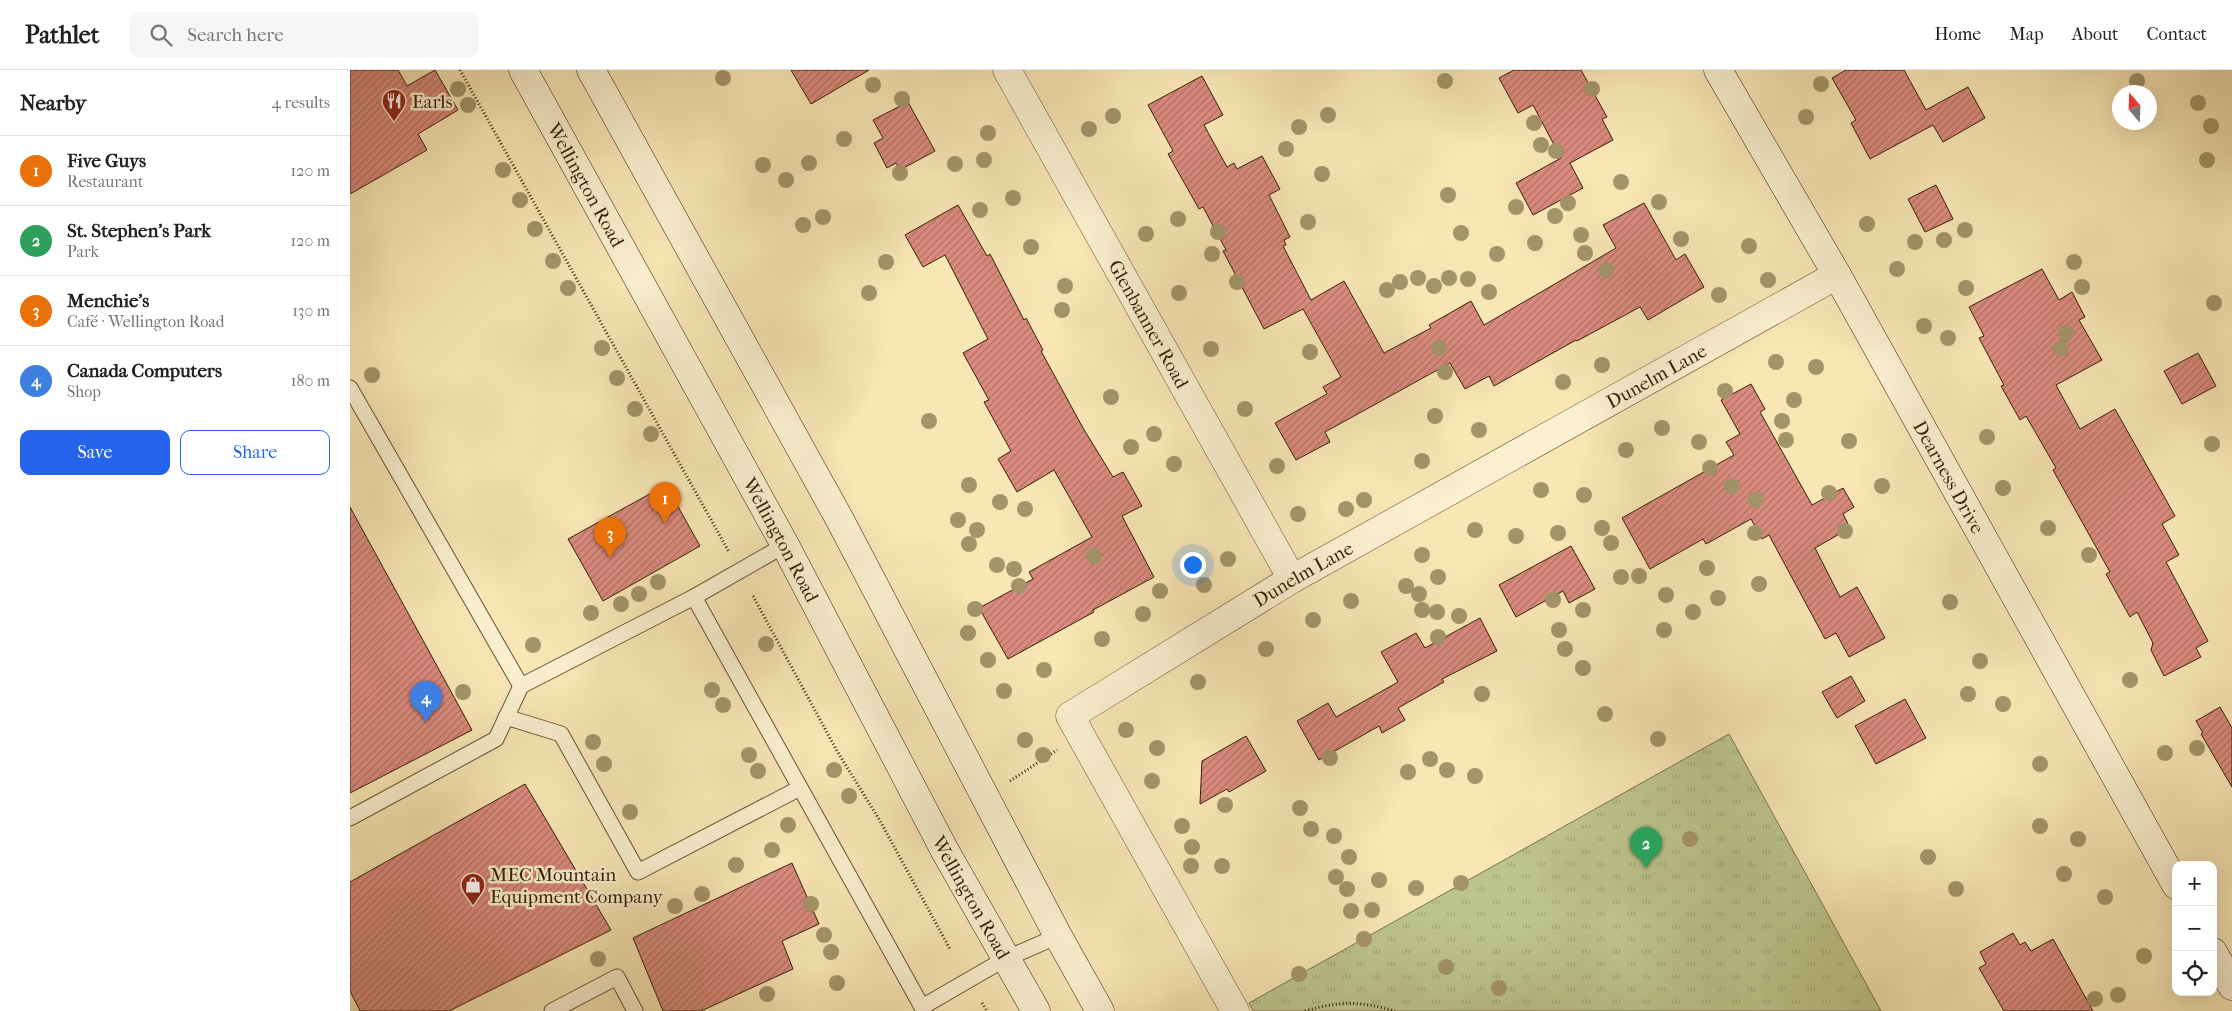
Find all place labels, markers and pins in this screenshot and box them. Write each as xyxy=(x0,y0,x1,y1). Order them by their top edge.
restaurant icon: Earls xyxy=(381,88,407,122)
place label: Earls xyxy=(412,91,453,113)
pin: 1 xyxy=(649,482,681,523)
pin: 3 xyxy=(594,517,626,558)
pin: 4 xyxy=(410,681,442,722)
pin: 2 xyxy=(1630,827,1662,868)
place label: MEC Mountain Equipment Company xyxy=(490,864,664,908)
shop icon: MEC Mountain Equipment Company xyxy=(460,872,486,906)

